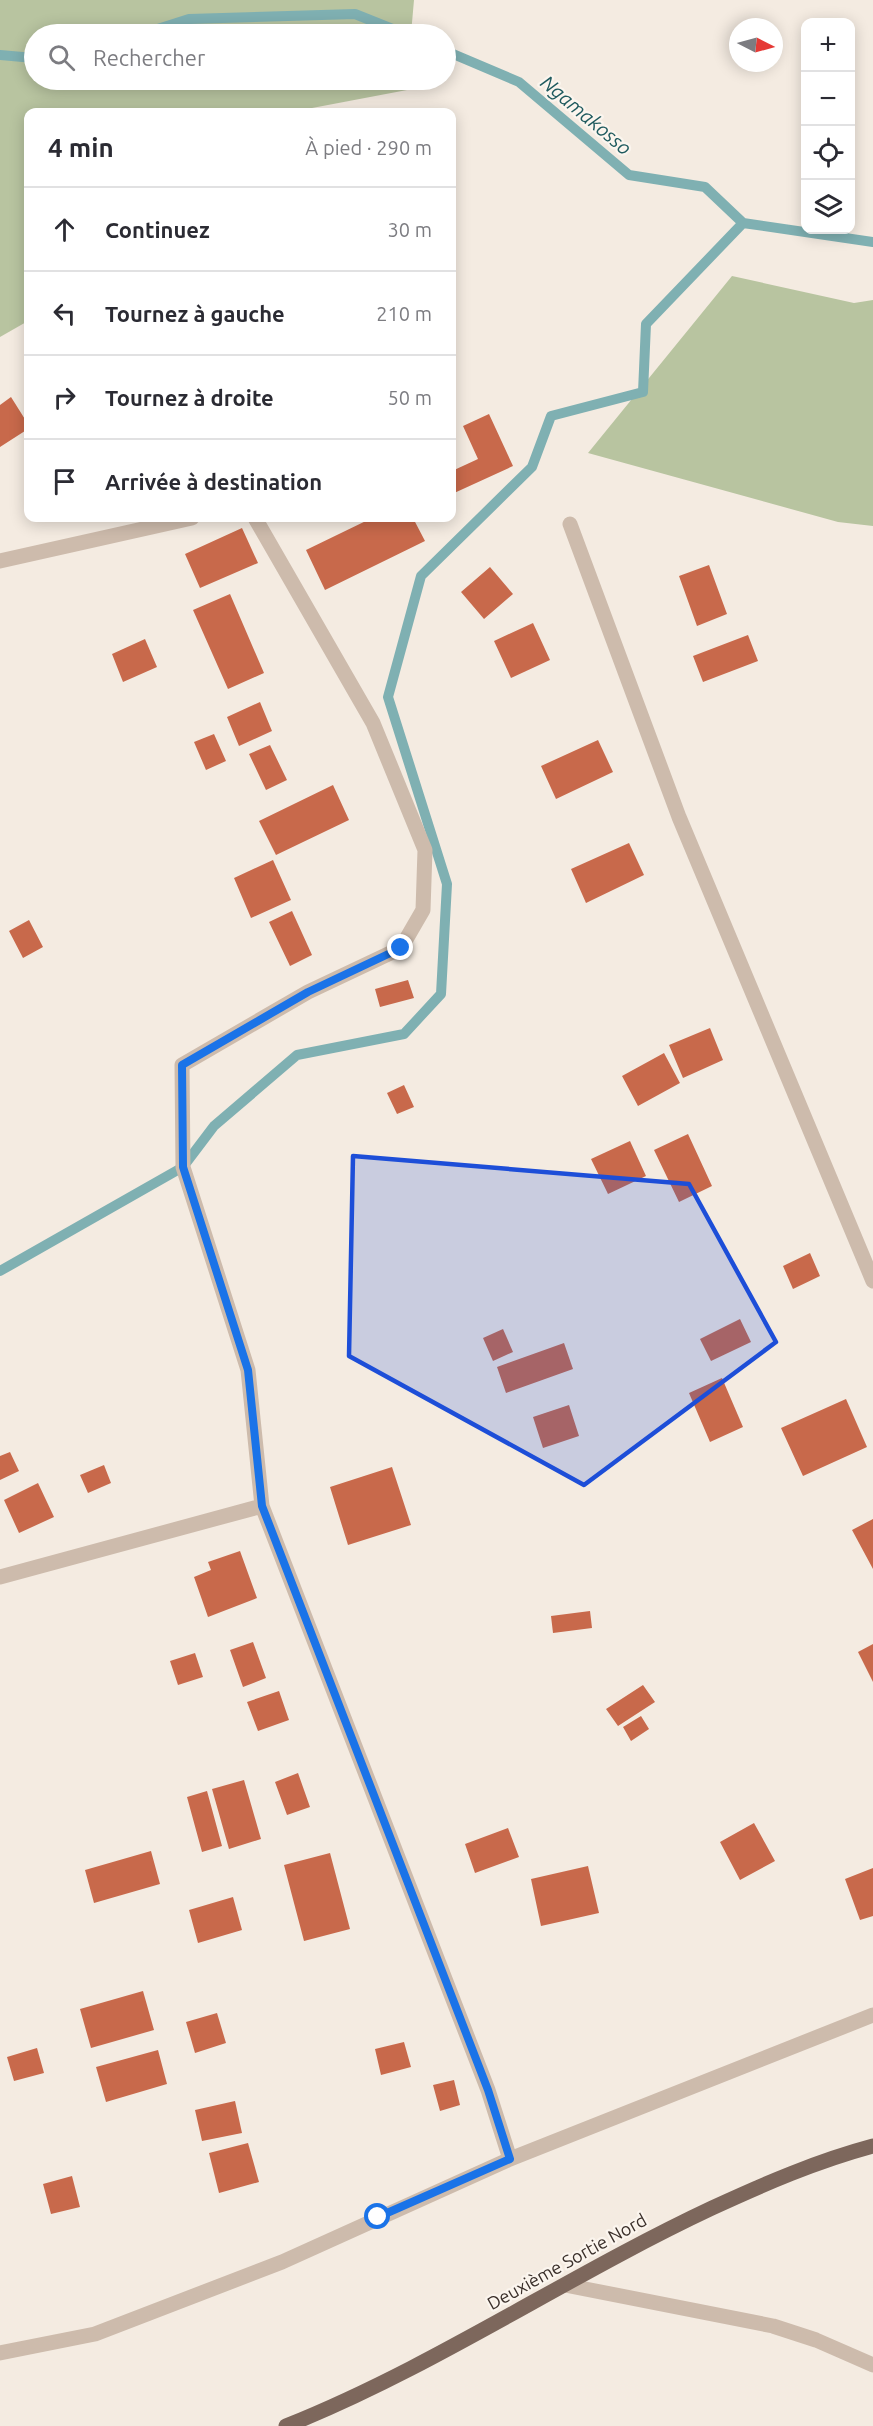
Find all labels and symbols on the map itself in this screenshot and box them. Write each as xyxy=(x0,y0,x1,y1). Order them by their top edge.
north arrow xyxy=(729,18,783,72)
water label: Ngamakosso xyxy=(536,70,636,159)
route end xyxy=(387,934,413,960)
route start xyxy=(364,2203,390,2229)
street label: Deuxième Sortie Nord xyxy=(483,2209,650,2313)

